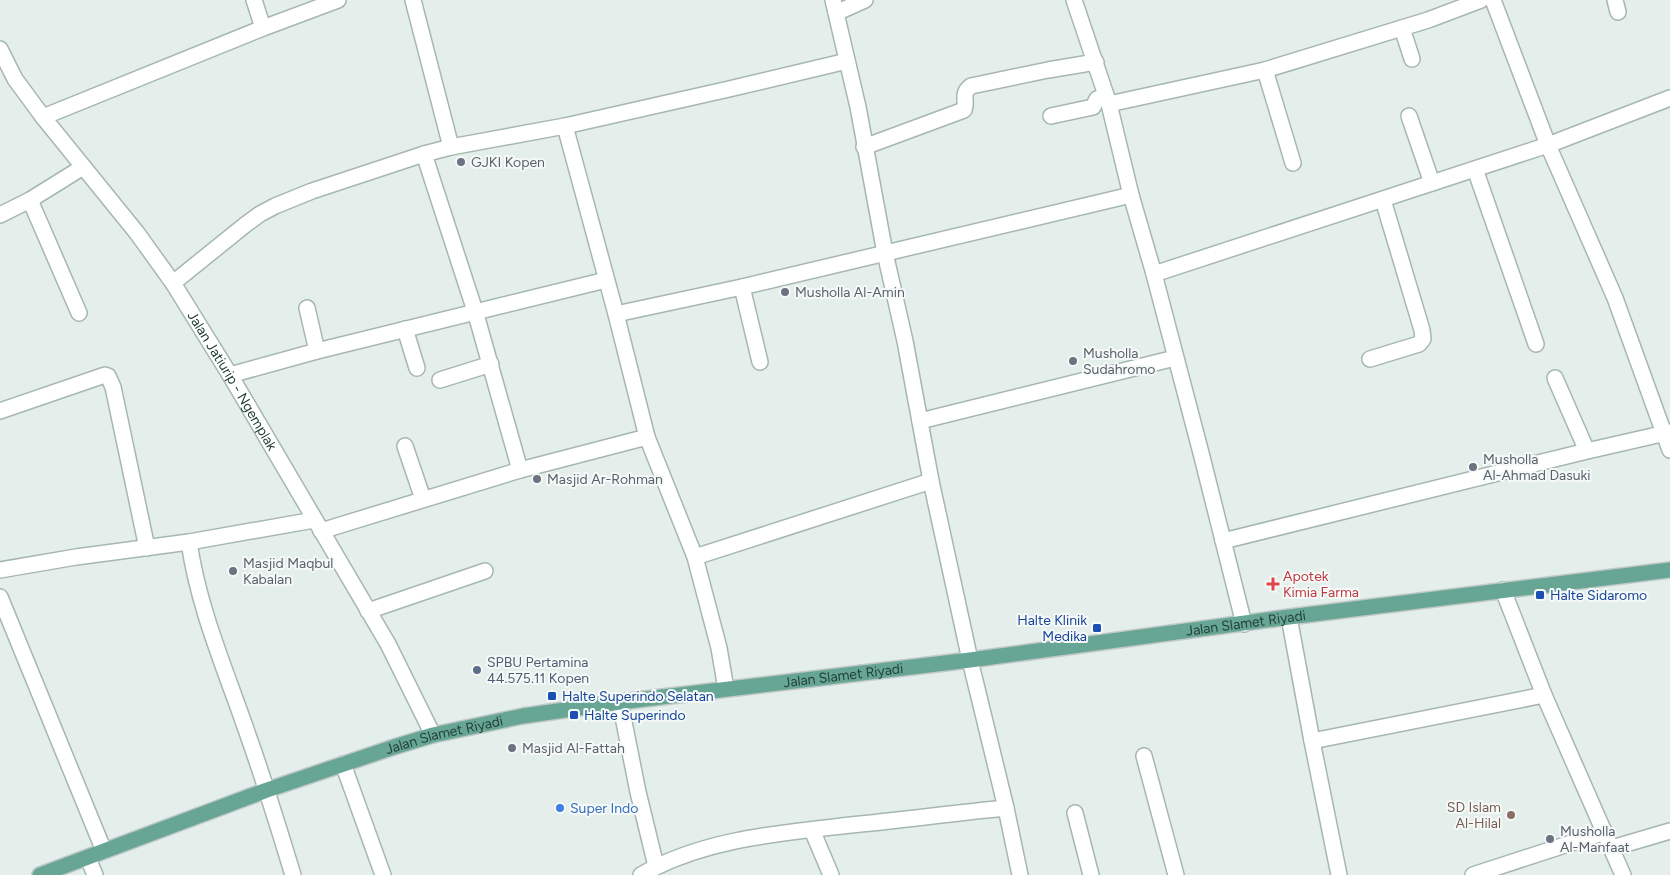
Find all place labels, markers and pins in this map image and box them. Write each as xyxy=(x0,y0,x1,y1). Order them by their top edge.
place label: GJKI Kopen xyxy=(471,154,545,171)
marker: GJKI Kopen xyxy=(455,156,467,168)
place label: Musholla Al-Amin xyxy=(795,284,905,301)
marker: Musholla Al-Amin xyxy=(779,286,791,298)
place label: Musholla Sudahromo xyxy=(1083,345,1155,378)
marker: Musholla Sudahromo xyxy=(1067,355,1079,367)
place label: Musholla Al-Ahmad Dasuki xyxy=(1483,451,1591,484)
marker: Musholla Al-Ahmad Dasuki xyxy=(1467,461,1479,473)
place label: Masjid Ar-Rohman xyxy=(547,471,663,488)
marker: Masjid Ar-Rohman xyxy=(531,473,543,485)
place label: Masjid Maqbul Kabalan xyxy=(243,555,333,588)
marker: Masjid Maqbul Kabalan xyxy=(227,565,239,577)
place label: Apotek Kimia Farma xyxy=(1283,568,1359,601)
marker: Apotek Kimia Farma xyxy=(1267,578,1279,590)
place label: Halte Sidaromo xyxy=(1550,587,1647,604)
marker: Halte Sidaromo xyxy=(1534,589,1546,601)
place label: Halte Klinik Medika xyxy=(1017,612,1087,645)
marker: Halte Klinik Medika xyxy=(1091,622,1103,634)
place label: SPBU Pertamina 44.575.11 Kopen xyxy=(487,654,589,687)
marker: SPBU Pertamina 44.575.11 Kopen xyxy=(471,664,483,676)
place label: Halte Superindo Selatan xyxy=(562,688,714,705)
marker: Halte Superindo Selatan xyxy=(546,690,558,702)
place label: Halte Superindo xyxy=(584,707,686,724)
marker: Halte Superindo xyxy=(568,709,580,721)
place label: Masjid Al-Fattah xyxy=(522,740,625,757)
marker: Masjid Al-Fattah xyxy=(506,742,518,754)
place label: SD Islam Al-Hilal xyxy=(1447,799,1501,832)
place label: Super Indo xyxy=(570,800,638,817)
marker: Super Indo xyxy=(554,802,566,814)
marker: SD Islam Al-Hilal xyxy=(1505,809,1517,821)
place label: Musholla Al-Manfaat xyxy=(1560,823,1630,856)
marker: Musholla Al-Manfaat xyxy=(1544,833,1556,845)

